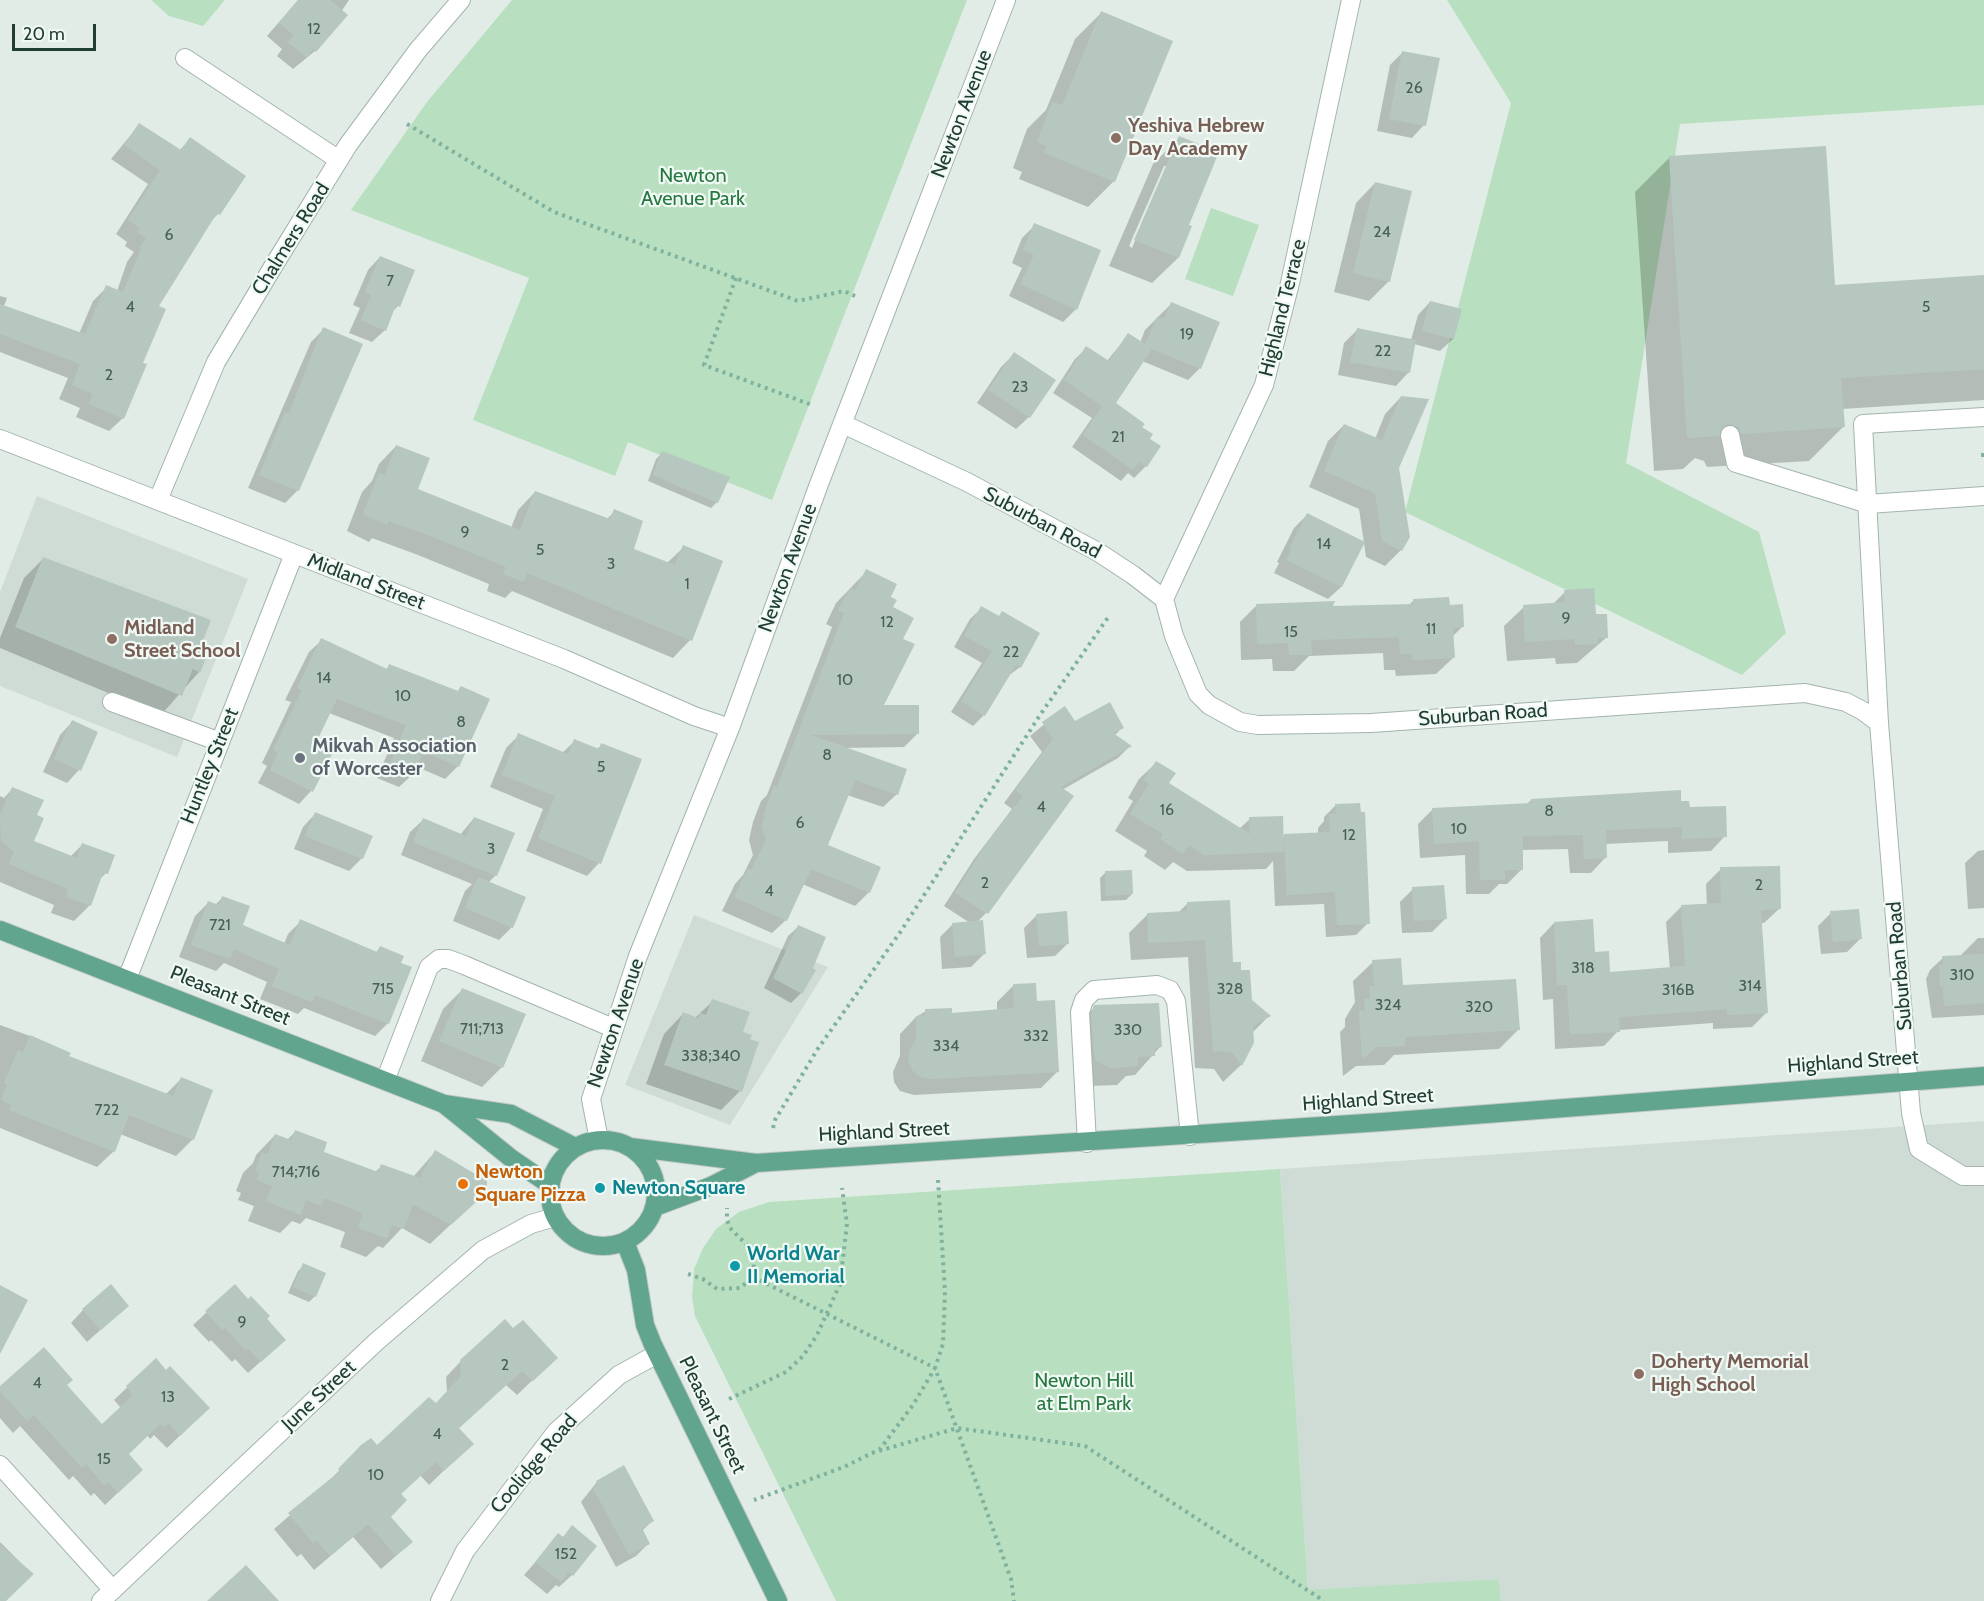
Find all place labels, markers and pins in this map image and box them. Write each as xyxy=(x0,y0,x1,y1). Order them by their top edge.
place label: Yeshiva Hebrew Day Academy xyxy=(1128,114,1265,161)
marker: Yeshiva Hebrew Day Academy xyxy=(1109,131,1123,145)
place label: Midland Street School xyxy=(124,616,240,663)
marker: Midland Street School xyxy=(105,632,119,646)
place label: Mikvah Association of Worcester xyxy=(312,734,477,781)
marker: Mikvah Association of Worcester xyxy=(293,751,307,765)
place label: Newton Square Pizza xyxy=(475,1160,586,1207)
place label: Newton Square xyxy=(612,1176,745,1200)
marker: Newton Square Pizza xyxy=(456,1177,470,1191)
marker: Newton Square xyxy=(593,1181,607,1195)
place label: World War II Memorial xyxy=(747,1242,845,1289)
marker: World War II Memorial xyxy=(728,1259,742,1273)
place label: Doherty Memorial High School xyxy=(1651,1350,1809,1397)
marker: Doherty Memorial High School xyxy=(1632,1367,1646,1381)

